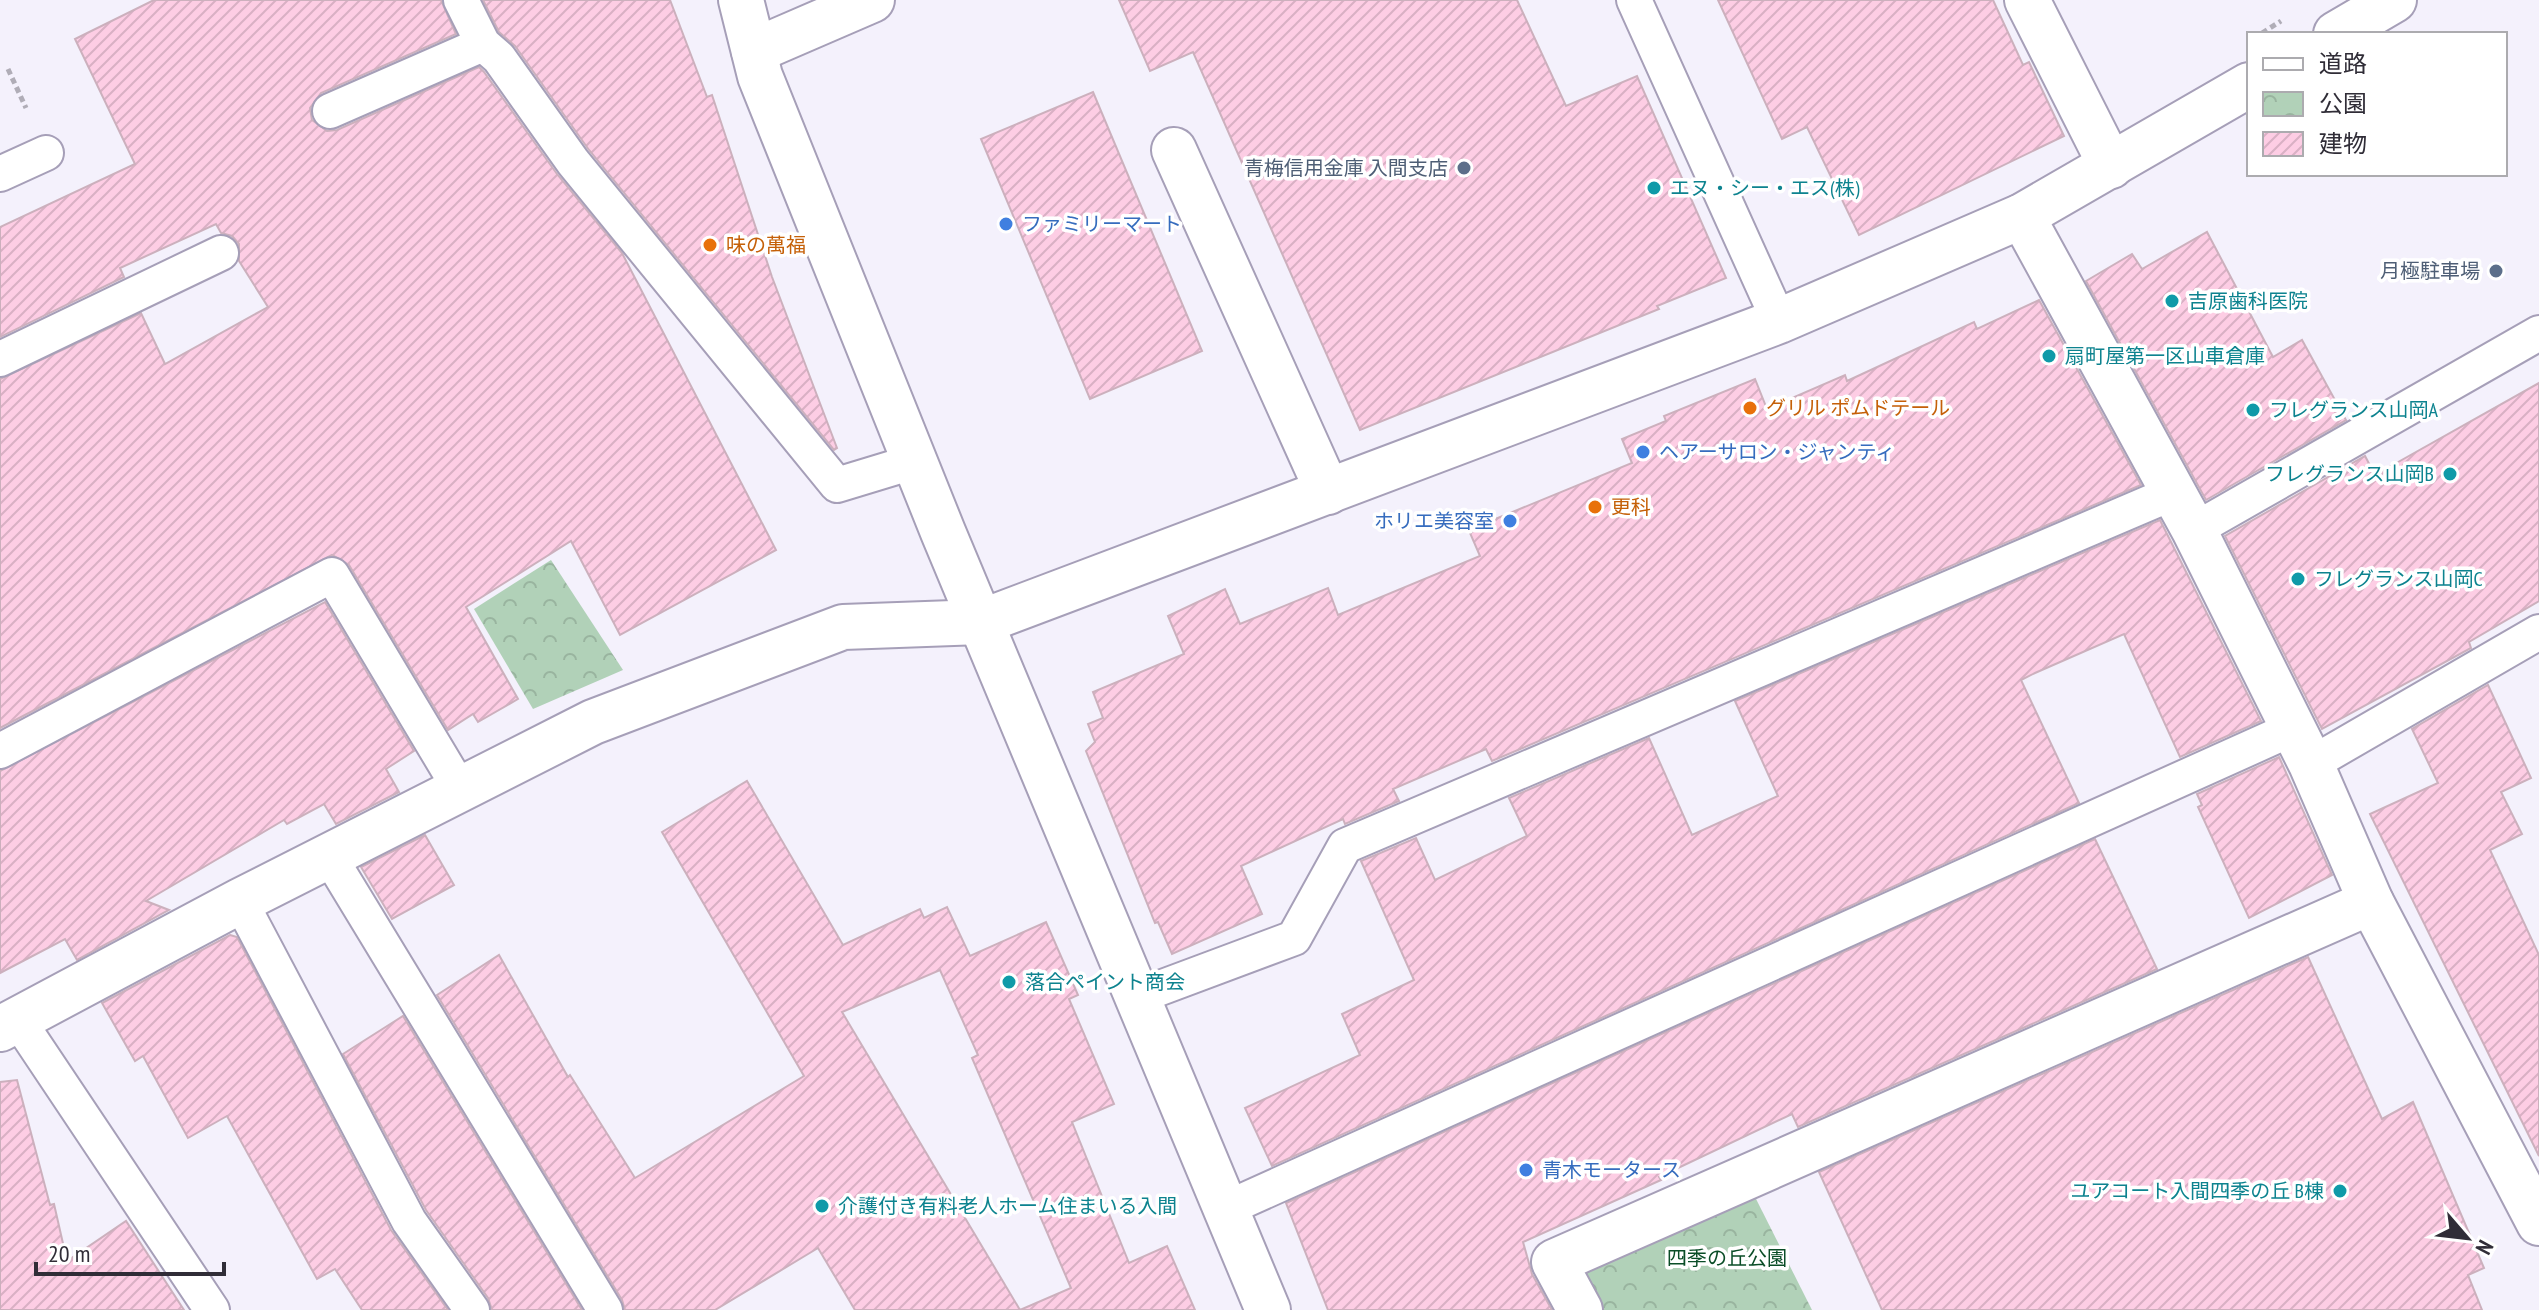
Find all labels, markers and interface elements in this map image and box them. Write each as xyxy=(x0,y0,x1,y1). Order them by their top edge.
legend xyxy=(2247,32,2507,176)
text: 道路 xyxy=(2319,48,2367,79)
text: 公園 xyxy=(2319,88,2367,119)
text: 建物 xyxy=(2319,128,2367,159)
place label: 青梅信用金庫 入間支店 xyxy=(1244,155,1448,181)
marker: 青梅信用金庫 入間支店 xyxy=(1455,159,1473,177)
place label: エヌ・シー・エス(株) xyxy=(1670,175,1860,201)
marker: エヌ・シー・エス(株) xyxy=(1645,179,1663,197)
place label: ファミリーマート xyxy=(1022,211,1182,237)
marker: ファミリーマート xyxy=(997,215,1015,233)
place label: 味の萬福 xyxy=(726,232,806,258)
marker: 味の萬福 xyxy=(701,236,719,254)
place label: 月極駐車場 xyxy=(2380,258,2480,284)
marker: 月極駐車場 xyxy=(2487,262,2505,280)
place label: 吉原歯科医院 xyxy=(2188,288,2308,314)
marker: 吉原歯科医院 xyxy=(2163,292,2181,310)
place label: 扇町屋第一区山車倉庫 xyxy=(2065,343,2265,369)
marker: 扇町屋第一区山車倉庫 xyxy=(2040,347,2058,365)
place label: グリル ポムドテール xyxy=(1766,395,1950,421)
place label: フレグランス山岡A xyxy=(2269,397,2439,423)
marker: グリル ポムドテール xyxy=(1741,399,1759,417)
marker: フレグランス山岡A xyxy=(2244,401,2262,419)
place label: ヘアーサロン・ジャンティ xyxy=(1659,439,1895,465)
marker: ヘアーサロン・ジャンティ xyxy=(1634,443,1652,461)
place label: フレグランス山岡B xyxy=(2265,461,2434,487)
marker: フレグランス山岡B xyxy=(2441,465,2459,483)
place label: 更科 xyxy=(1611,494,1651,520)
marker: 更科 xyxy=(1586,498,1604,516)
place label: ホリエ美容室 xyxy=(1374,508,1494,534)
marker: ホリエ美容室 xyxy=(1501,512,1519,530)
place label: フレグランス山岡C xyxy=(2314,566,2483,592)
marker: フレグランス山岡C xyxy=(2289,570,2307,588)
place label: 落合ペイント商会 xyxy=(1025,969,1185,995)
marker: 落合ペイント商会 xyxy=(1000,973,1018,991)
place label: 青木モータース xyxy=(1542,1157,1681,1183)
marker: 青木モータース xyxy=(1517,1161,1535,1179)
place label: ユアコート入間四季の丘 B棟 xyxy=(2070,1178,2324,1204)
marker: ユアコート入間四季の丘 B棟 xyxy=(2331,1182,2349,1200)
place label: 介護付き有料老人ホーム住まいる入間 xyxy=(838,1193,1177,1219)
marker: 介護付き有料老人ホーム住まいる入間 xyxy=(813,1197,831,1215)
north arrow xyxy=(2427,1198,2507,1278)
scale bar xyxy=(36,1226,224,1276)
text: N xyxy=(2470,1236,2500,1259)
text: 20 m xyxy=(48,1238,90,1269)
park label: 四季の丘公園 xyxy=(1667,1245,1787,1271)

